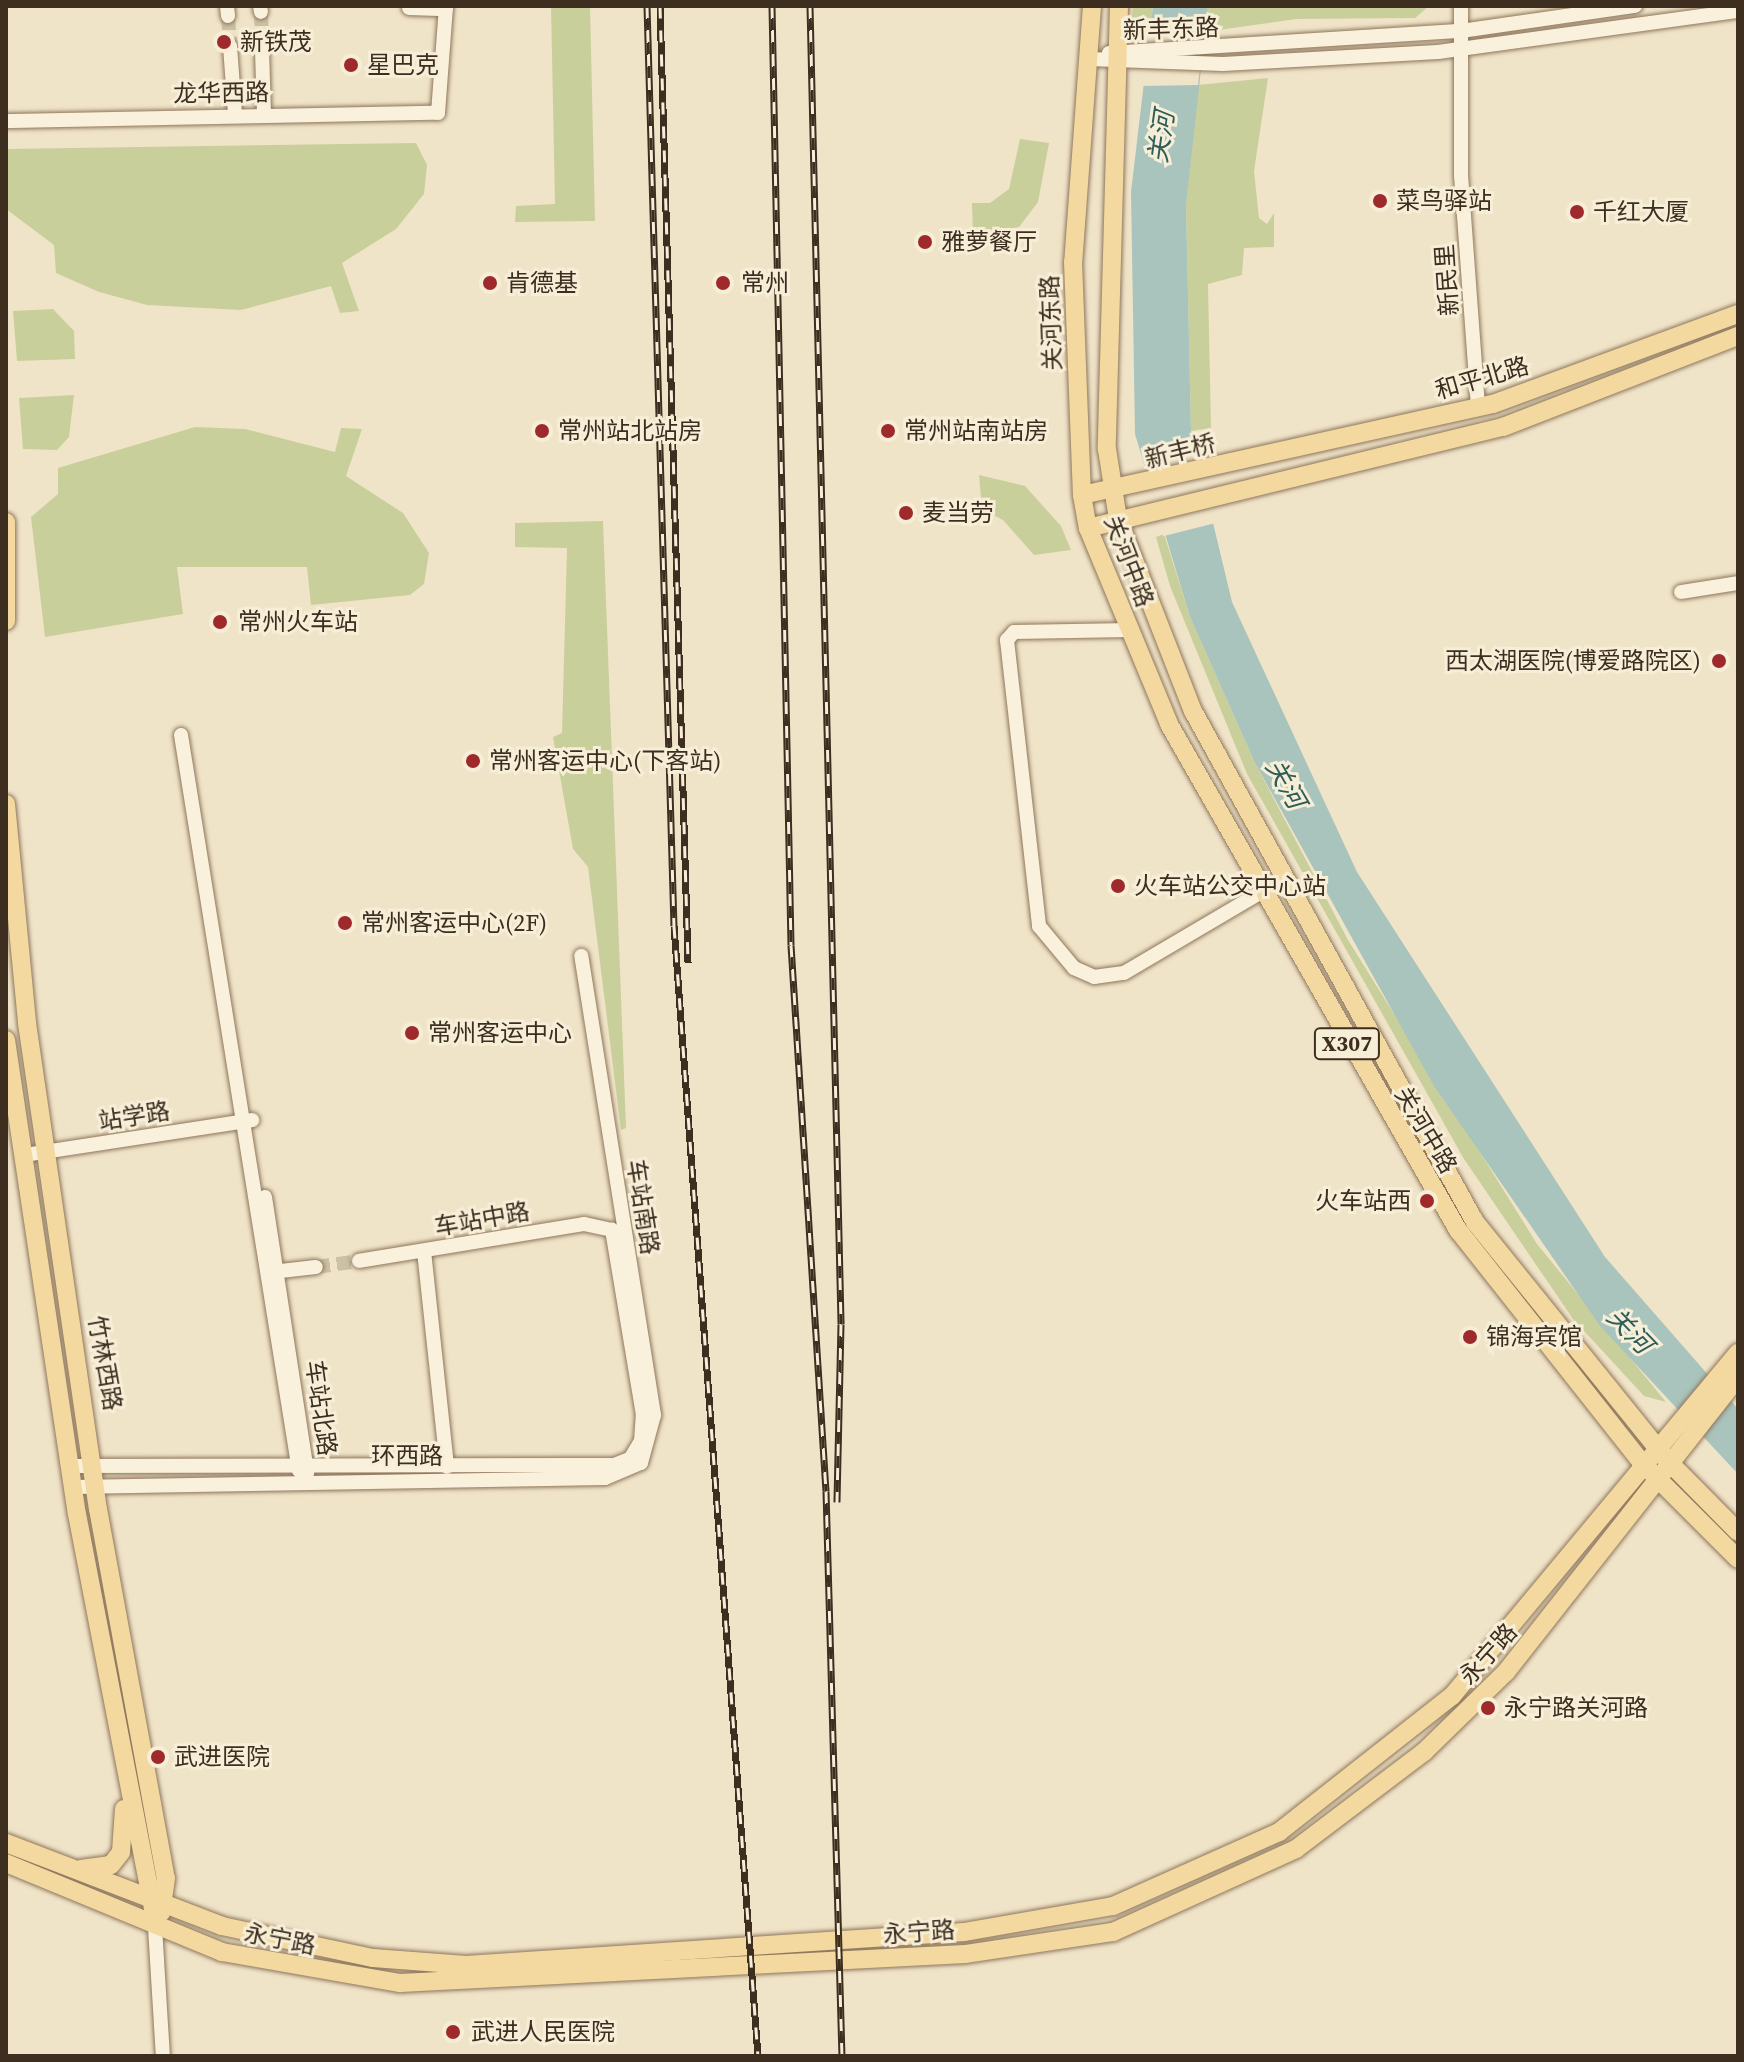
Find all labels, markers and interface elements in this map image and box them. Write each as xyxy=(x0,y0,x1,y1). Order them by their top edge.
street label: 新丰东路 xyxy=(1123,13,1219,45)
place label: 新铁茂 xyxy=(240,28,312,56)
marker: 新铁茂 xyxy=(215,33,233,51)
place label: 星巴克 xyxy=(367,51,439,79)
marker: 星巴克 xyxy=(342,56,360,74)
street label: 龙华西路 xyxy=(173,78,269,108)
water label: 关河 xyxy=(1143,109,1181,165)
place label: 菜鸟驿站 xyxy=(1396,187,1492,215)
marker: 菜鸟驿站 xyxy=(1371,192,1389,210)
place label: 千红大厦 xyxy=(1593,198,1689,226)
marker: 千红大厦 xyxy=(1568,203,1586,221)
place label: 雅萝餐厅 xyxy=(941,228,1037,256)
marker: 雅萝餐厅 xyxy=(916,233,934,251)
street label: 新民里 xyxy=(1430,243,1464,317)
place label: 肯德基 xyxy=(506,269,578,297)
place label: 常州 xyxy=(741,269,789,297)
marker: 常州 xyxy=(712,272,734,294)
marker: 肯德基 xyxy=(481,274,499,292)
street label: 关河东路 xyxy=(1035,275,1067,371)
street label: 和平北路 xyxy=(1432,351,1532,405)
place label: 常州站北站房 xyxy=(558,417,702,445)
place label: 常州站南站房 xyxy=(904,417,1048,445)
marker: 常州站北站房 xyxy=(533,422,551,440)
marker: 常州站南站房 xyxy=(879,422,897,440)
street label: 新丰桥 xyxy=(1142,428,1218,474)
place label: 麦当劳 xyxy=(922,499,994,527)
marker: 麦当劳 xyxy=(897,504,915,522)
street label: 关河中路 xyxy=(1098,511,1160,611)
place label: 常州火车站 xyxy=(238,608,358,636)
marker: 常州火车站 xyxy=(209,611,231,633)
place label: 西太湖医院(博爱路院区) xyxy=(1445,647,1701,675)
marker: 西太湖医院(博爱路院区) xyxy=(1708,650,1730,672)
place label: 常州客运中心(下客站) xyxy=(489,747,721,775)
marker: 常州客运中心(下客站) xyxy=(464,752,482,770)
water label: 关河 xyxy=(1258,754,1312,814)
place label: 火车站公交中心站 xyxy=(1134,872,1326,900)
marker: 火车站公交中心站 xyxy=(1109,877,1127,895)
place label: 常州客运中心(2F) xyxy=(361,909,547,937)
marker: 常州客运中心(2F) xyxy=(336,914,354,932)
place label: 常州客运中心 xyxy=(428,1019,572,1047)
marker: 常州客运中心 xyxy=(403,1024,421,1042)
road number: X307 xyxy=(1313,1026,1381,1062)
street label: 关河中路 xyxy=(1389,1081,1463,1179)
street label: 站学路 xyxy=(96,1096,172,1136)
street label: 车站南路 xyxy=(621,1157,665,1257)
place label: 火车站西 xyxy=(1315,1187,1411,1215)
marker: 火车站西 xyxy=(1418,1192,1436,1210)
street label: 车站中路 xyxy=(432,1196,532,1242)
water label: 关河 xyxy=(1600,1301,1658,1361)
street label: 竹林西路 xyxy=(82,1313,128,1413)
place label: 锦海宾馆 xyxy=(1486,1323,1582,1351)
marker: 锦海宾馆 xyxy=(1461,1328,1479,1346)
street label: 车站北路 xyxy=(300,1358,342,1458)
street label: 环西路 xyxy=(371,1442,443,1470)
street label: 永宁路 xyxy=(1453,1618,1523,1690)
place label: 永宁路关河路 xyxy=(1504,1694,1648,1722)
marker: 永宁路关河路 xyxy=(1479,1699,1497,1717)
place label: 武进医院 xyxy=(174,1743,270,1771)
marker: 武进医院 xyxy=(149,1748,167,1766)
street label: 永宁路 xyxy=(882,1915,956,1949)
street label: 永宁路 xyxy=(242,1918,318,1960)
place label: 武进人民医院 xyxy=(471,2018,615,2046)
marker: 武进人民医院 xyxy=(442,2021,464,2043)

